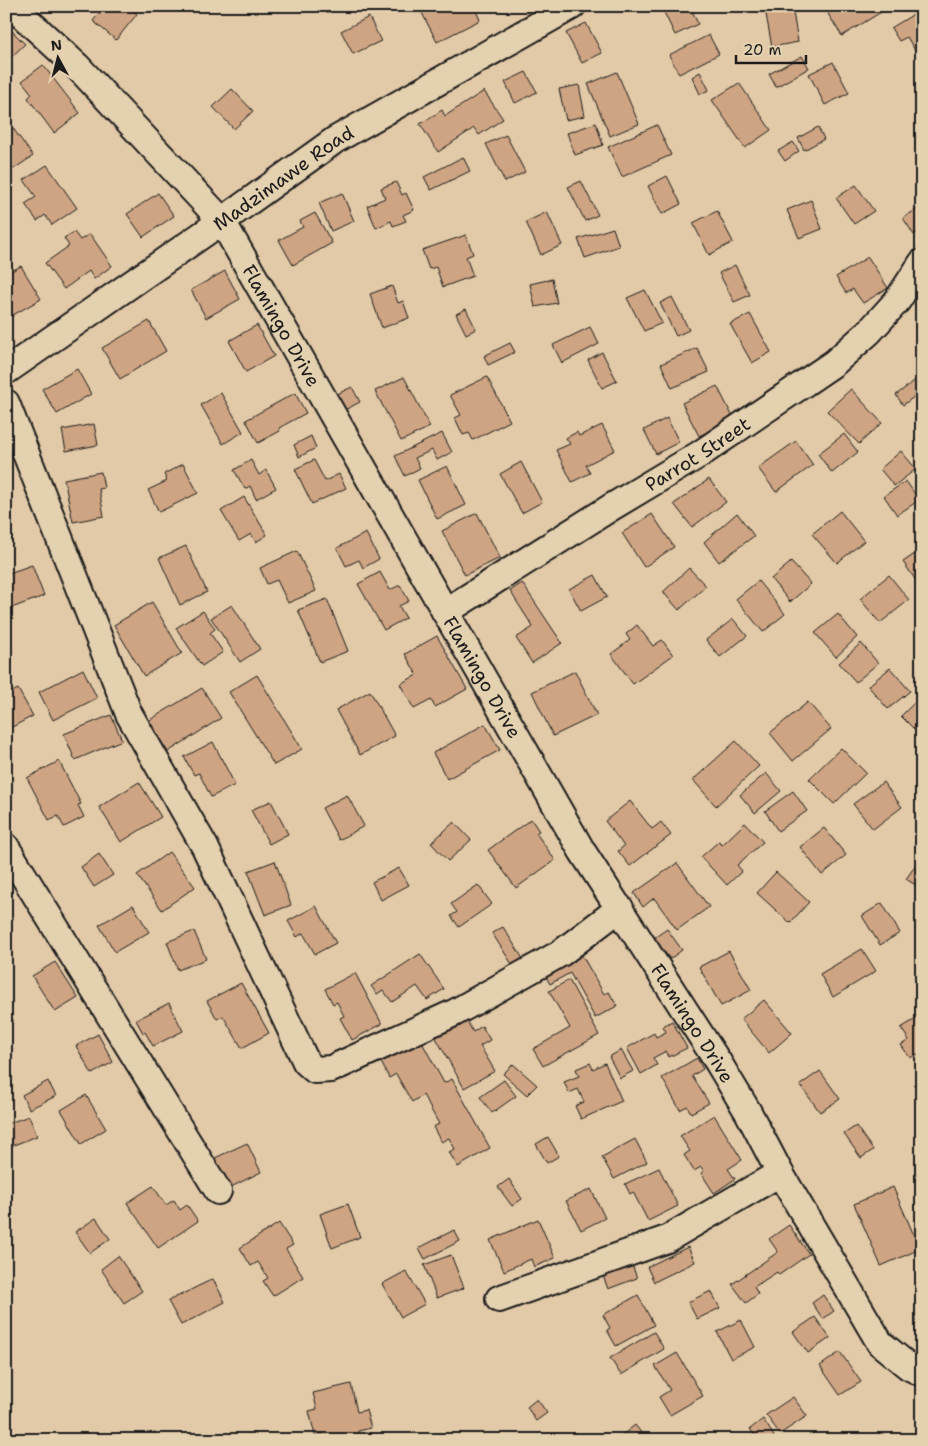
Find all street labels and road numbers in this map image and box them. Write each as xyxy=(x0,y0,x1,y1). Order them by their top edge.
street label: Madzimawe Road xyxy=(208,120,358,236)
street label: Flamingo Drive xyxy=(237,260,326,391)
street label: Parrot Street xyxy=(640,411,755,497)
street label: Flamingo Drive xyxy=(438,611,527,743)
street label: Flamingo Drive xyxy=(645,959,740,1087)

